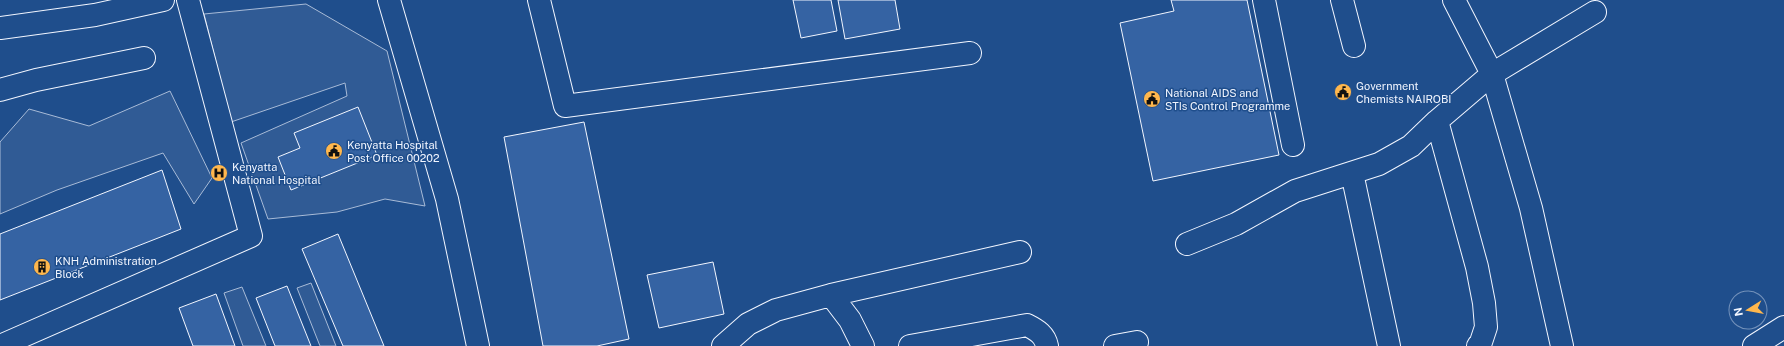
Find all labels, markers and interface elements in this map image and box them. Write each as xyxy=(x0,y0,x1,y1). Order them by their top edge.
place label: Government Chemists NAIROBI xyxy=(1356,80,1451,105)
public building icon: Government Chemists NAIROBI xyxy=(1333,82,1353,102)
place label: National AIDS and STIs Control Programme xyxy=(1165,87,1290,112)
public building icon: National AIDS and STIs Control Programme xyxy=(1142,89,1162,109)
place label: Kenyatta Hospital Post Office 00202 xyxy=(347,139,440,164)
public building icon: Kenyatta Hospital Post Office 00202 xyxy=(324,141,344,161)
place label: Kenyatta National Hospital xyxy=(232,161,321,186)
hospital icon: Kenyatta National Hospital xyxy=(209,163,229,183)
place label: KNH Administration Block xyxy=(55,255,157,280)
building icon: KNH Administration Block xyxy=(32,257,52,277)
north arrow xyxy=(1728,290,1768,330)
text: N xyxy=(1731,307,1745,317)

